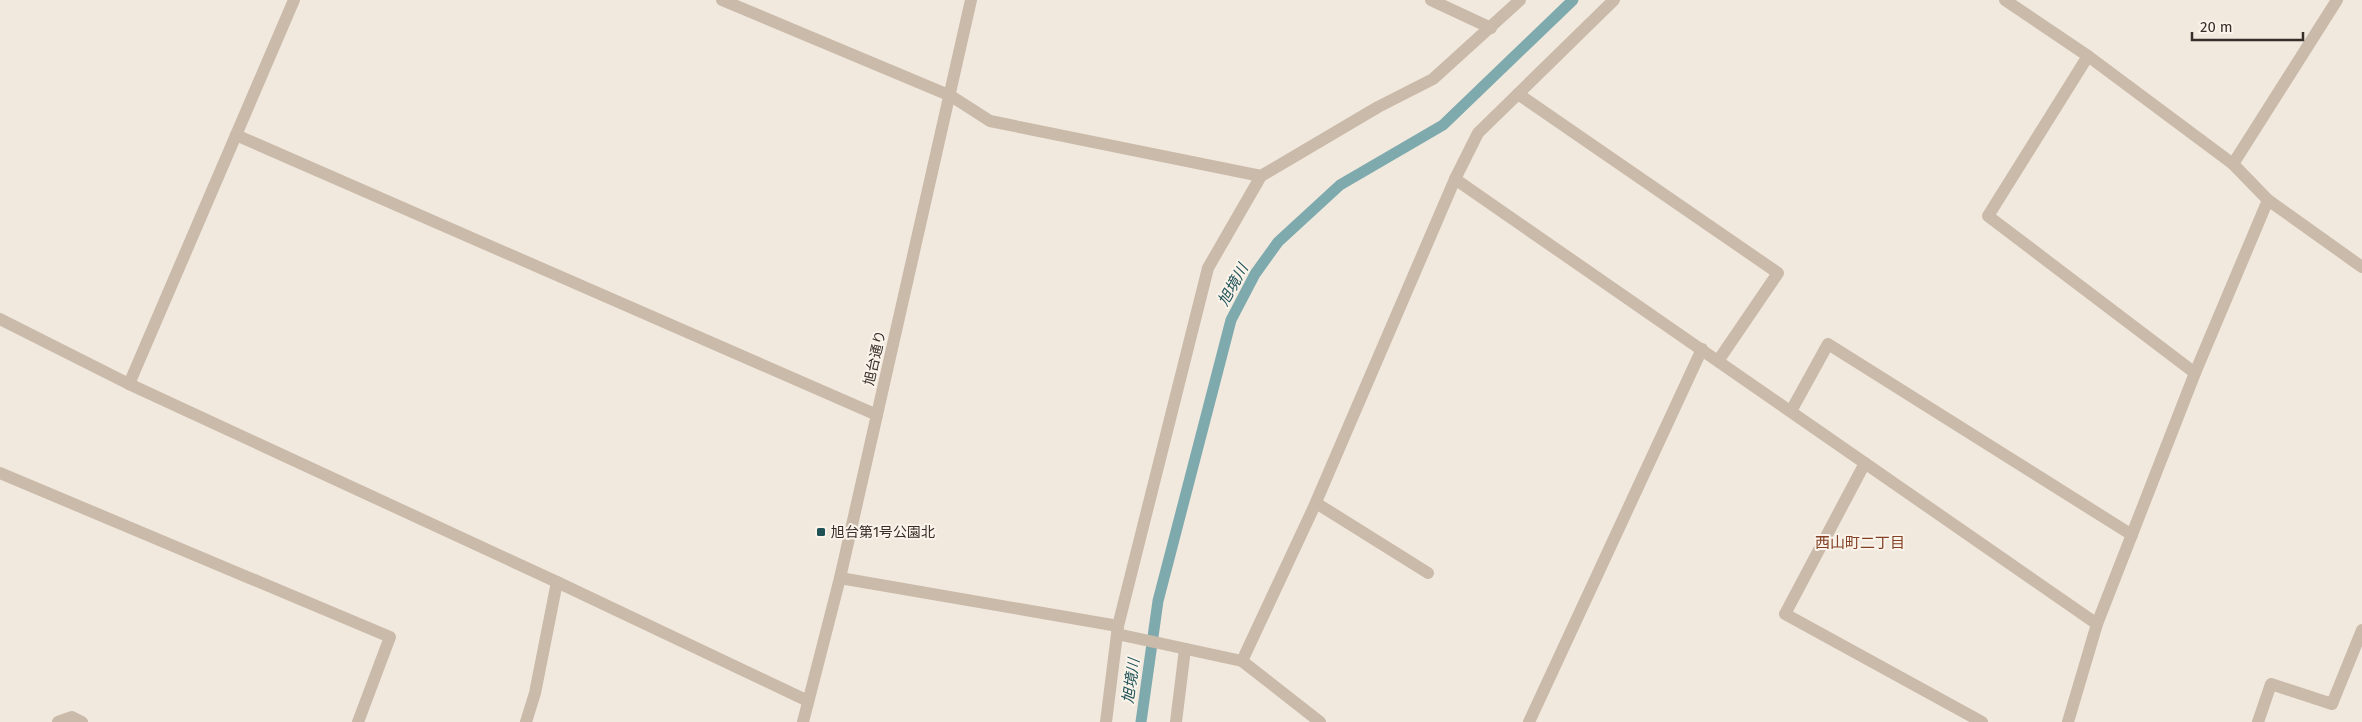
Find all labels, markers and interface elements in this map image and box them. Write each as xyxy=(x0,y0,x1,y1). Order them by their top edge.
scale bar xyxy=(2192,10,2303,42)
text: 20 m xyxy=(2200,18,2233,36)
water label: 旭境川 xyxy=(1214,259,1253,309)
street label: 旭台通り xyxy=(860,329,890,387)
place label: 旭台第1号公園北 xyxy=(831,524,935,541)
marker: 旭台第1号公園北 xyxy=(815,526,827,538)
district label: 西山町二丁目 xyxy=(1815,534,1905,552)
water label: 旭境川 xyxy=(1119,655,1143,705)

